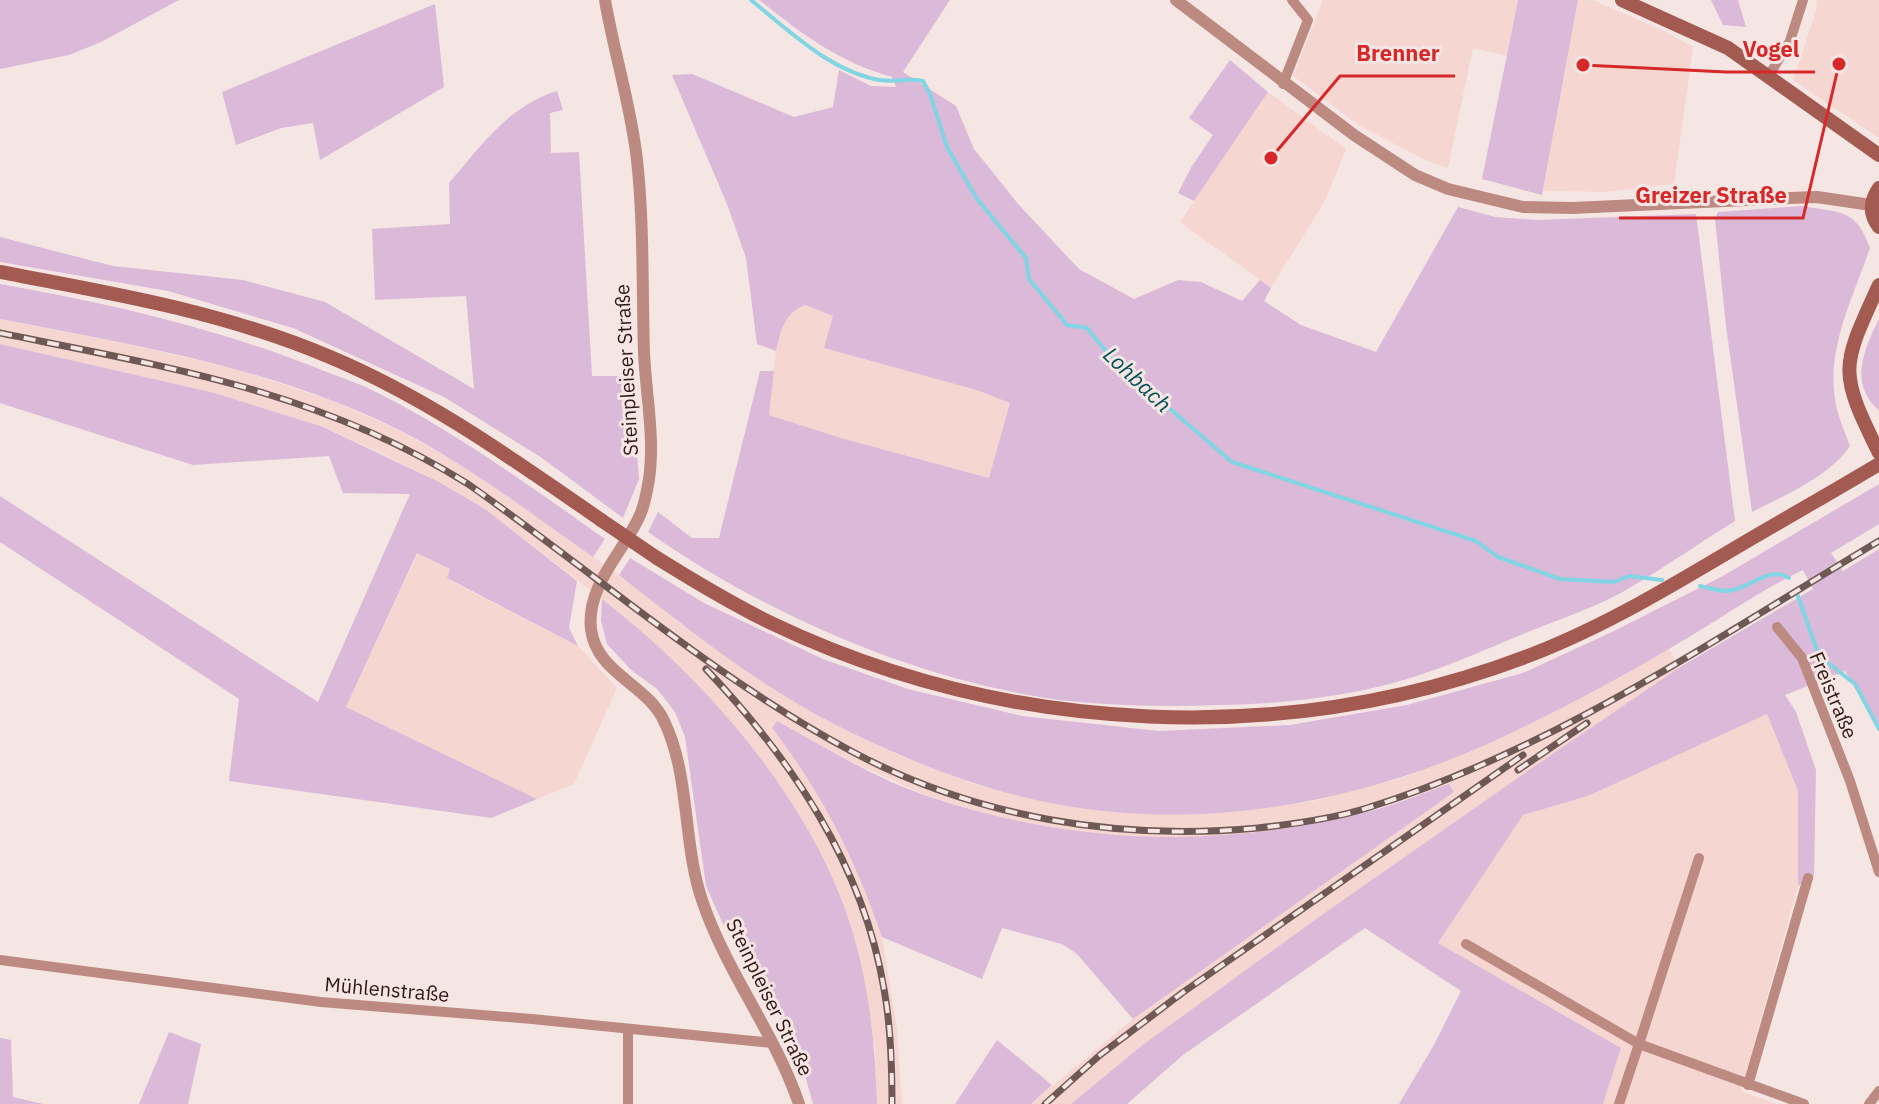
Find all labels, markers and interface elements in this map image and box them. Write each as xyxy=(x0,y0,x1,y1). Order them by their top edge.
callout: Vogel xyxy=(1726,26,1815,72)
callout: Brenner xyxy=(1340,30,1455,76)
text: Vogel xyxy=(1743,34,1800,63)
text: Brenner xyxy=(1356,38,1440,67)
callout: Greizer Straße xyxy=(1619,172,1803,218)
text: Greizer Straße xyxy=(1635,180,1787,209)
street label: Steinpleiser Straße xyxy=(608,283,644,457)
water label: Lohbach xyxy=(1098,340,1178,418)
street label: Freistraße xyxy=(1804,647,1864,743)
street label: Steinpleiser Straße xyxy=(720,914,820,1080)
street label: Mühlenstraße xyxy=(324,970,450,1008)

